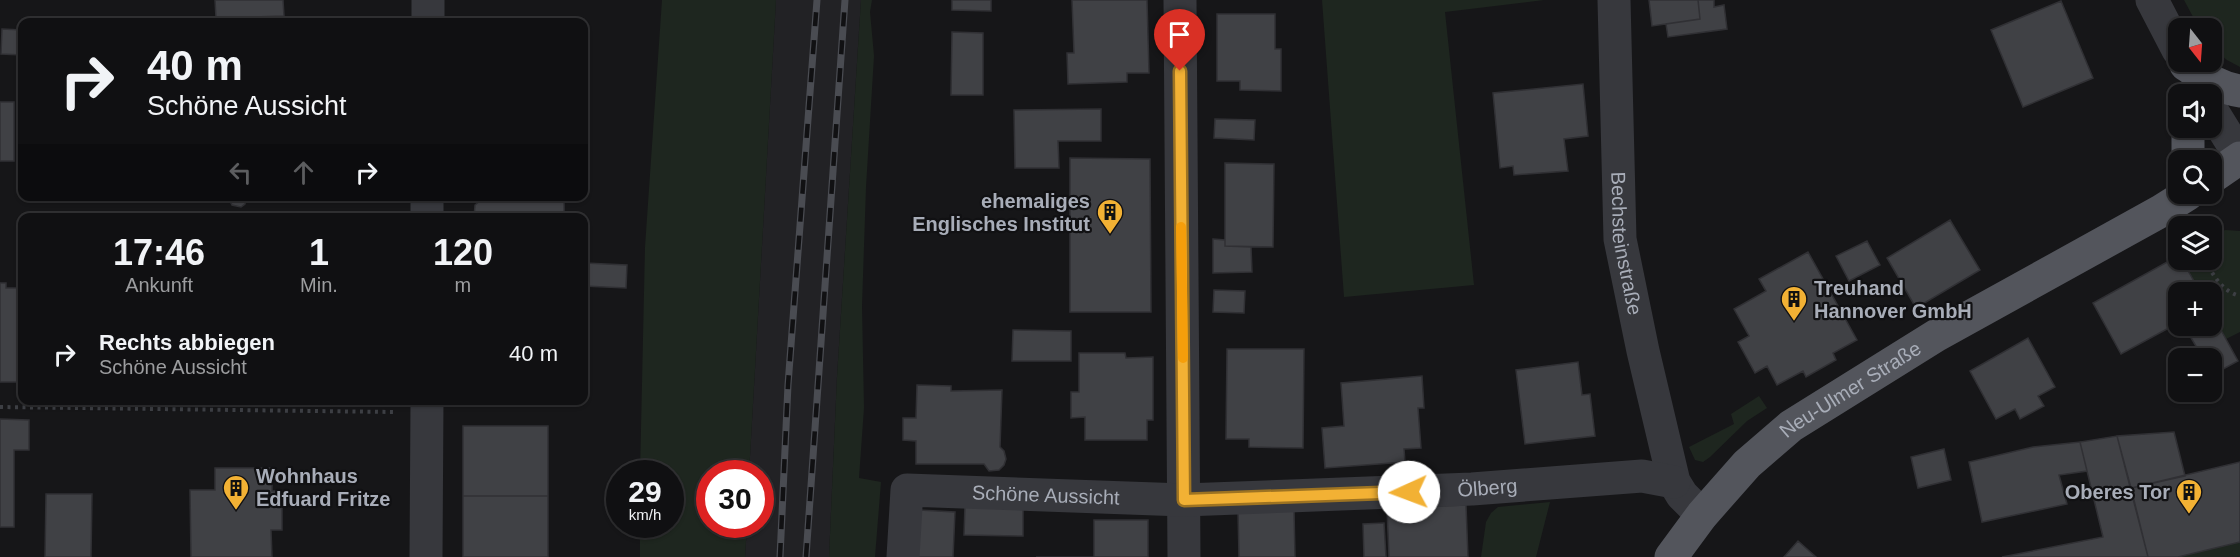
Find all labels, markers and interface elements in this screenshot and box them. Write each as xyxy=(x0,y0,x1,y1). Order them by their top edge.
pin xyxy=(1154,9,1205,71)
icon: arrive xyxy=(1163,18,1196,51)
north arrow xyxy=(2168,18,2222,72)
map controls xyxy=(2168,18,2222,402)
icon: right xyxy=(48,42,126,120)
text: 40 m xyxy=(147,42,243,89)
button: sound xyxy=(2168,84,2222,138)
text: Schöne Aussicht xyxy=(147,91,347,121)
button: search xyxy=(2168,150,2222,204)
icon: left xyxy=(224,156,257,189)
icon: ahead xyxy=(287,156,320,189)
icon: right xyxy=(350,156,383,189)
street label: Bechsteinstraße xyxy=(1607,171,1646,317)
place label: ehemaliges Englisches Institut xyxy=(912,190,1090,235)
building icon: ehemaliges Englisches Institut xyxy=(1095,197,1125,235)
button: layers xyxy=(2168,216,2222,270)
text: 17:46 xyxy=(113,232,205,273)
text: 1 xyxy=(309,232,329,273)
text: 120 xyxy=(433,232,493,273)
text: Ankunft xyxy=(125,274,193,296)
text: Min. xyxy=(300,274,338,296)
text: m xyxy=(455,274,471,296)
place label: Treuhand Hannover GmbH xyxy=(1814,277,1972,322)
button: + xyxy=(2168,282,2222,336)
building icon: Treuhand Hannover GmbH xyxy=(1779,284,1809,322)
text: Rechts abbiegen xyxy=(99,330,275,355)
street label: Neu-Ulmer Straße xyxy=(1775,337,1925,442)
icon: right xyxy=(48,338,81,371)
text: 40 m xyxy=(509,341,558,366)
button: − xyxy=(2168,348,2222,402)
text: Schöne Aussicht xyxy=(99,356,247,378)
speed limit sign: 30 xyxy=(696,460,774,538)
position arrow xyxy=(1377,460,1441,524)
place label: Wohnhaus Edfuard Fritze xyxy=(256,465,390,510)
building icon: Wohnhaus Edfuard Fritze xyxy=(221,473,251,511)
text: 29 xyxy=(628,475,662,508)
street label: Ölberg xyxy=(1457,475,1518,501)
building icon: Oberes Tor xyxy=(2174,477,2204,515)
street label: Schöne Aussicht xyxy=(971,481,1121,509)
place label: Oberes Tor xyxy=(2065,481,2170,503)
text: km/h xyxy=(629,506,661,523)

